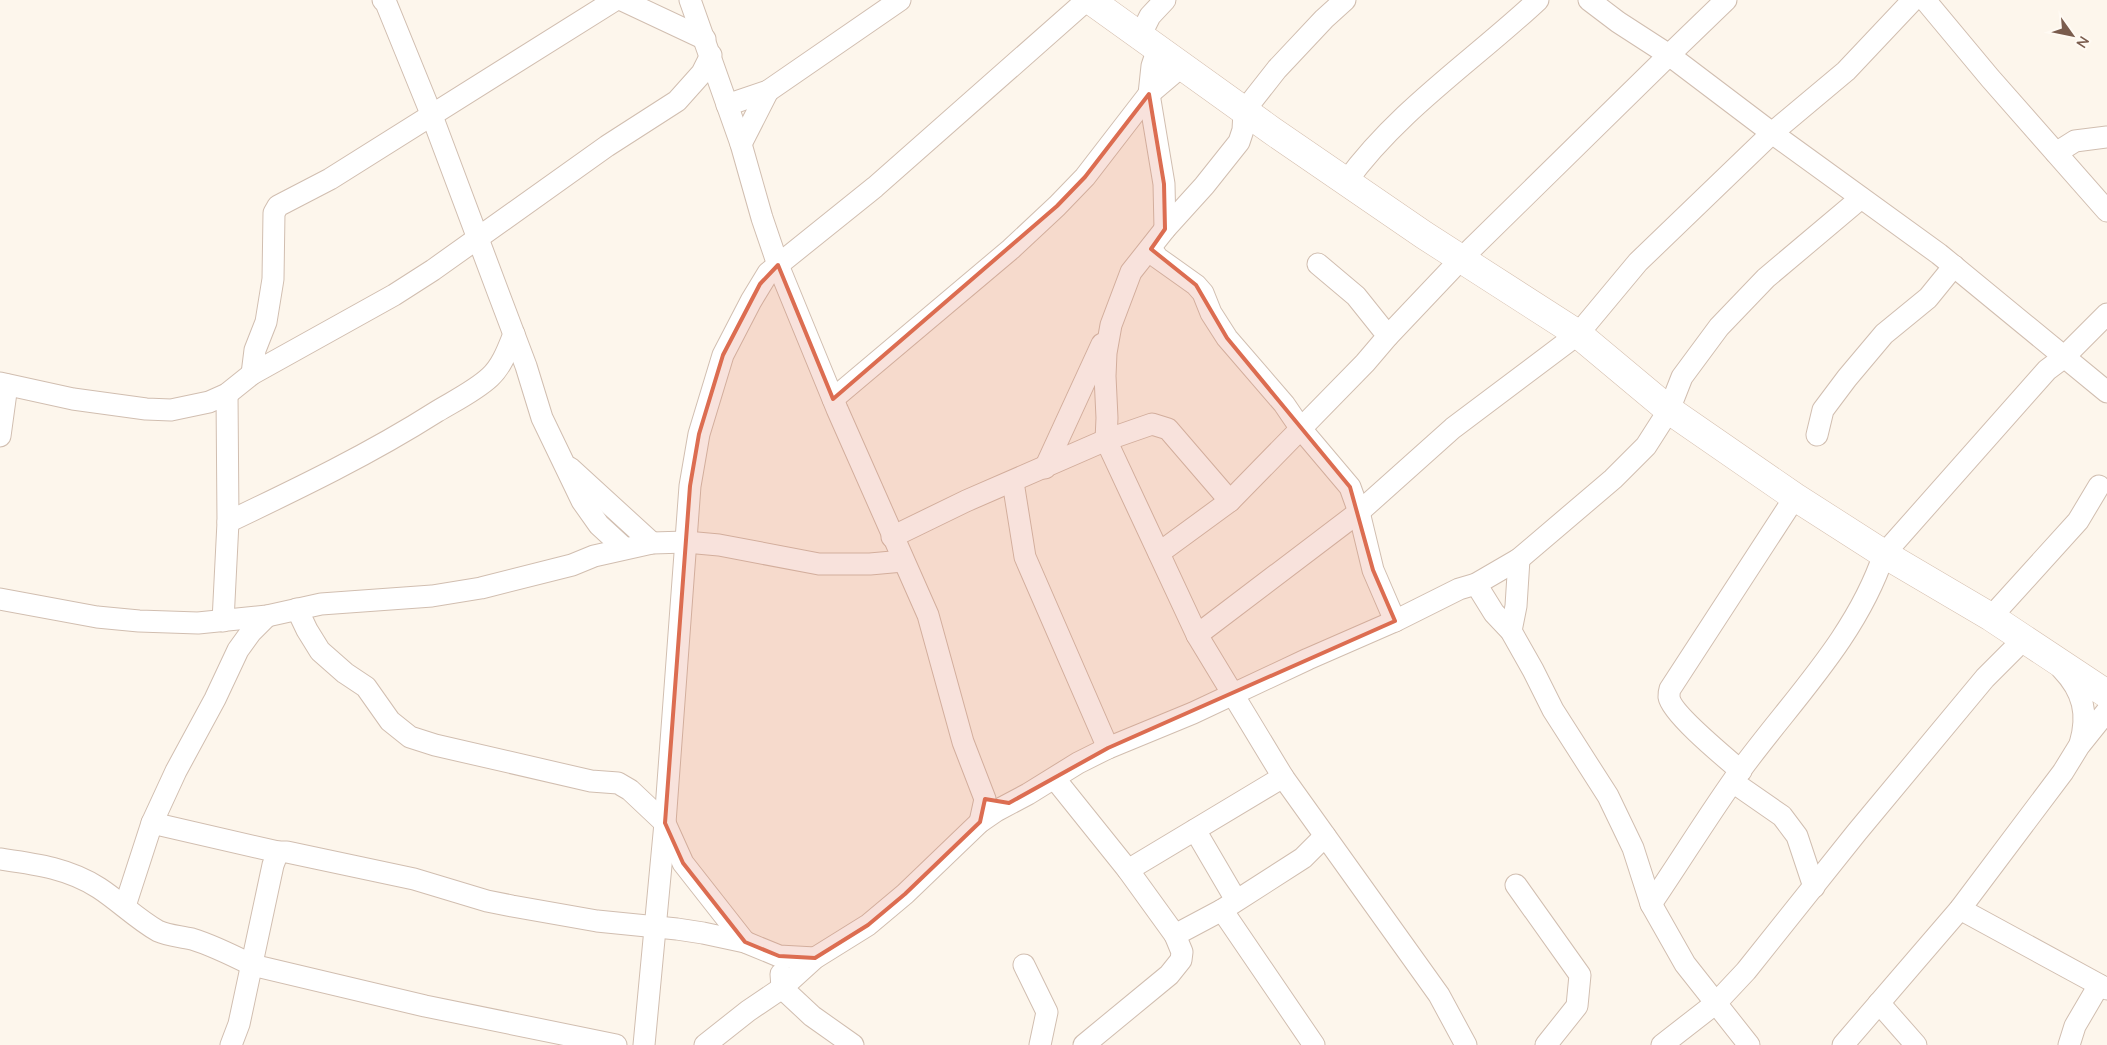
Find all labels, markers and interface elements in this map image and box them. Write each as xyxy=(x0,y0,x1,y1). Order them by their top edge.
north arrow xyxy=(2047,10,2097,60)
text: N xyxy=(2072,33,2093,51)

